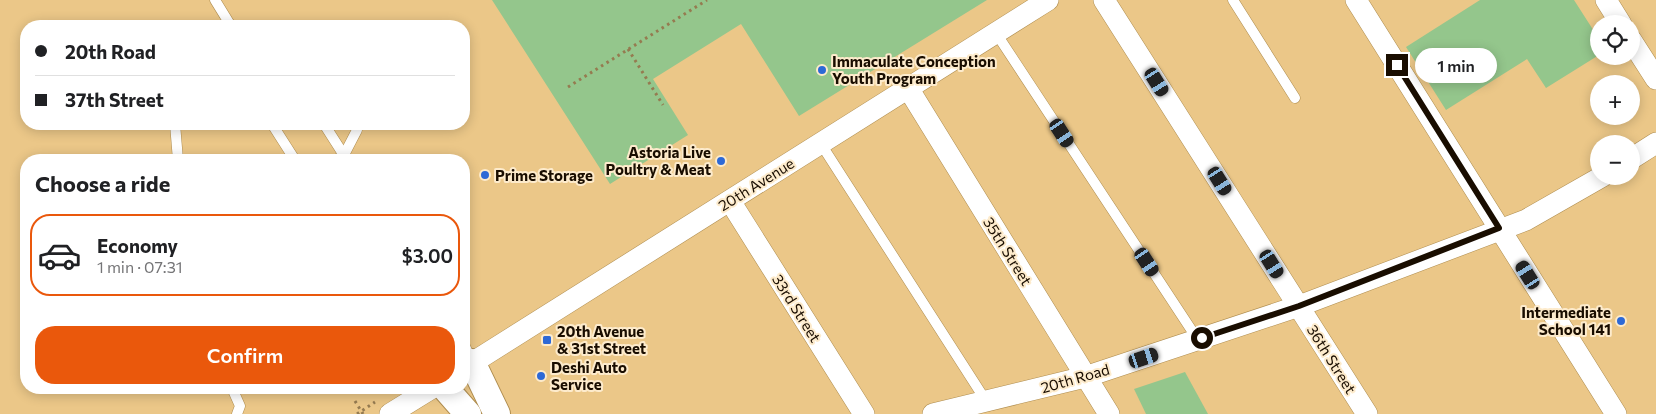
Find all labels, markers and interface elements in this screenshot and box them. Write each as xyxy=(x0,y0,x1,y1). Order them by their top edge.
map controls xyxy=(1590,15,1640,185)
button: locate xyxy=(1590,15,1640,65)
text: 20th Road xyxy=(65,40,156,63)
callout: 1 min xyxy=(1414,48,1497,82)
place label: Immaculate Conception Youth Program xyxy=(832,52,996,87)
route end xyxy=(1386,54,1408,76)
text: 1 min xyxy=(1437,56,1475,75)
marker: Immaculate Conception Youth Program xyxy=(816,64,828,76)
car xyxy=(1142,65,1171,99)
button: + xyxy=(1590,75,1640,125)
text: 37th Street xyxy=(65,88,164,111)
car xyxy=(1047,116,1076,150)
button: − xyxy=(1590,135,1640,185)
place label: Astoria Live Poultry & Meat xyxy=(605,143,711,178)
street label: 20th Avenue xyxy=(715,154,797,214)
marker: Astoria Live Poultry & Meat xyxy=(715,155,727,167)
car xyxy=(1205,164,1234,198)
place label: Prime Storage xyxy=(495,166,593,184)
marker: Prime Storage xyxy=(479,169,491,181)
text: Choose a ride xyxy=(35,170,170,197)
street label: 35th Street xyxy=(980,213,1036,289)
icon: car xyxy=(37,233,82,278)
text: Economy xyxy=(97,234,178,257)
text: $3.00 xyxy=(402,244,453,267)
car xyxy=(1132,245,1161,279)
car xyxy=(1257,247,1286,281)
text: 1 min · 07:31 xyxy=(97,257,183,276)
car xyxy=(1513,258,1542,292)
street label: 33rd Street xyxy=(769,271,825,345)
place label: Intermediate School 141 xyxy=(1521,303,1611,338)
marker: Intermediate School 141 xyxy=(1615,315,1627,327)
street label: 36th Street xyxy=(1304,321,1360,397)
place label: 20th Avenue & 31st Street xyxy=(557,322,646,357)
button: Confirm xyxy=(35,326,455,384)
route start xyxy=(1191,327,1213,349)
marker: 20th Avenue & 31st Street xyxy=(541,334,553,346)
car xyxy=(1127,346,1160,370)
place label: Deshi Auto Service xyxy=(551,358,627,393)
street label: 20th Road xyxy=(1039,360,1111,396)
marker: Deshi Auto Service xyxy=(535,370,547,382)

